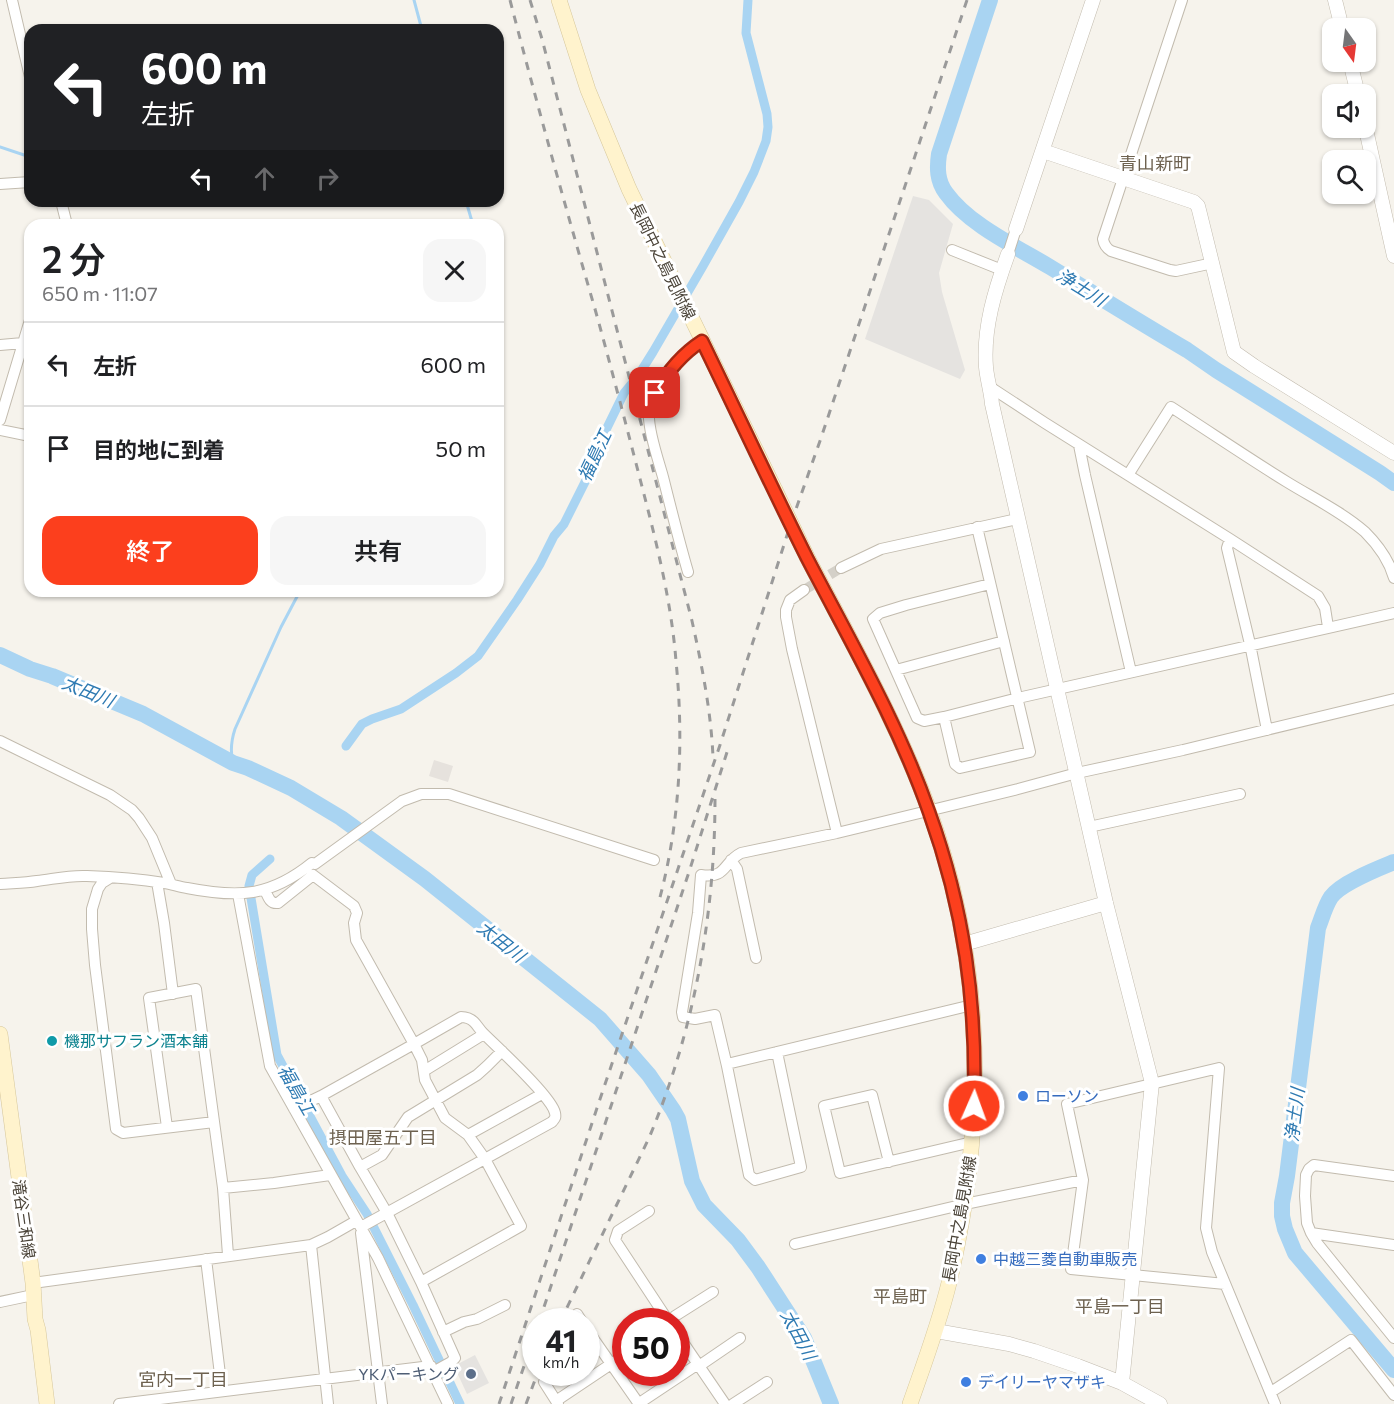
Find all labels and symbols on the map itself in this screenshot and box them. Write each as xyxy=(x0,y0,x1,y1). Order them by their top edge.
north arrow xyxy=(1322,18,1376,72)
district label: 青山新町 xyxy=(1119,152,1191,174)
street label: 長岡中之島見附線 xyxy=(627,199,700,322)
water label: 浄土川 xyxy=(1053,264,1112,312)
pin xyxy=(629,367,680,418)
water label: 福島江 xyxy=(573,425,616,485)
water label: 太田川 xyxy=(59,671,119,712)
water label: 太田川 xyxy=(474,916,531,968)
place label: 機那サフラン酒本舗 xyxy=(64,1031,208,1050)
marker: 機那サフラン酒本舗 xyxy=(45,1034,59,1048)
water label: 福島江 xyxy=(274,1061,321,1120)
position arrow xyxy=(942,1074,1006,1138)
water label: 浄土川 xyxy=(1280,1085,1308,1143)
place label: ローソン xyxy=(1035,1086,1099,1105)
marker: ローソン xyxy=(1016,1089,1030,1103)
district label: 摂田屋五丁目 xyxy=(329,1126,437,1148)
street label: 長岡中之島見附線 xyxy=(938,1154,979,1284)
street label: 滝谷三和線 xyxy=(10,1178,39,1260)
place label: 中越三菱自動車販売 xyxy=(993,1249,1137,1268)
marker: 中越三菱自動車販売 xyxy=(974,1252,988,1266)
district label: 平島町 xyxy=(873,1285,927,1307)
district label: 平島一丁目 xyxy=(1075,1295,1165,1317)
water label: 太田川 xyxy=(776,1306,822,1365)
speed limit sign: 50 xyxy=(612,1308,690,1386)
place label: YKパーキング xyxy=(358,1364,459,1383)
marker: YKパーキング xyxy=(464,1367,478,1381)
district label: 宮内一丁目 xyxy=(138,1368,228,1390)
place label: デイリーヤマザキ xyxy=(978,1372,1106,1391)
marker: デイリーヤマザキ xyxy=(959,1375,973,1389)

